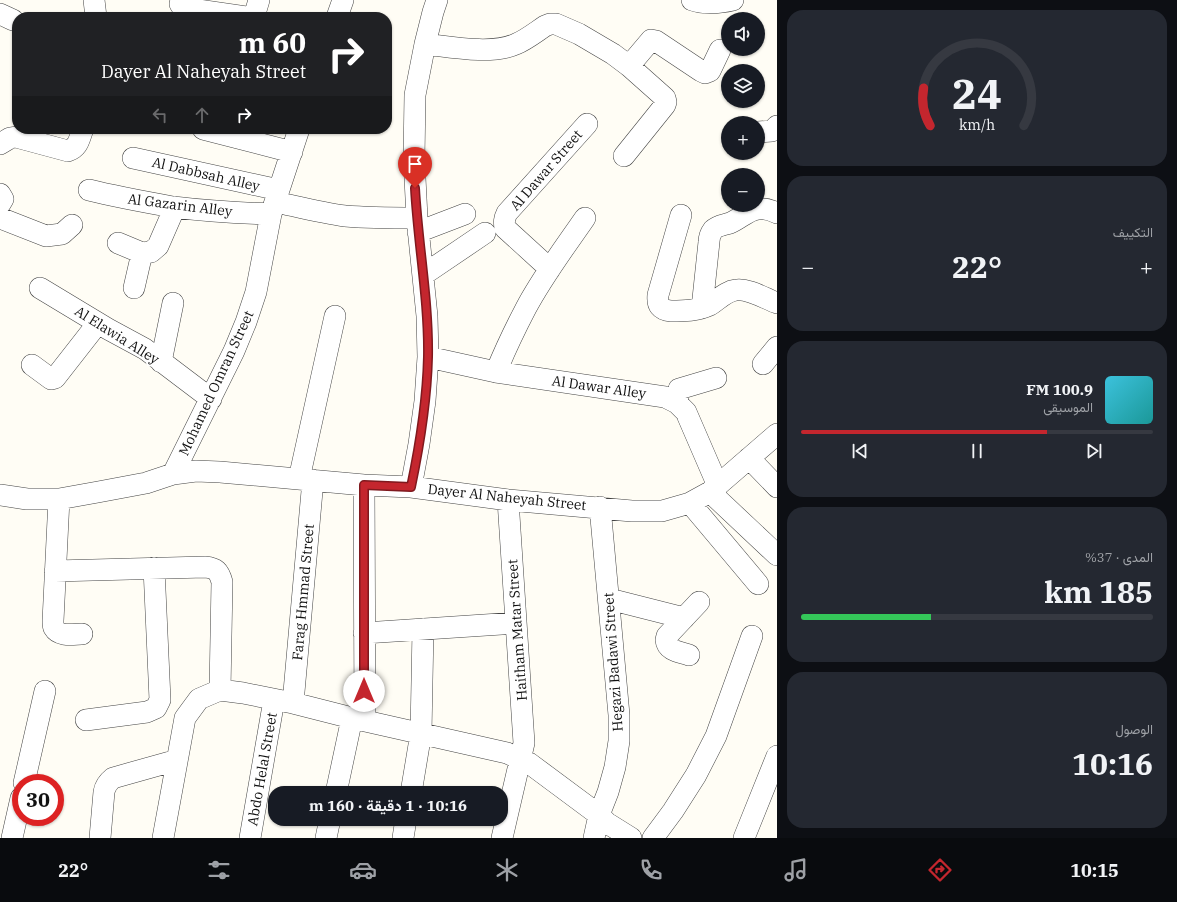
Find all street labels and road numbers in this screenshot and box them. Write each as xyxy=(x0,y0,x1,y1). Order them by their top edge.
street label: Al Dawar Street xyxy=(506,126,586,214)
street label: Al Dabbsah Alley xyxy=(150,153,262,195)
street label: Al Gazarin Alley xyxy=(127,190,234,220)
street label: Al Elawia Alley xyxy=(71,302,163,368)
street label: Mohamed Omran Street xyxy=(174,308,258,458)
street label: Al Dawar Alley xyxy=(551,371,648,403)
street label: Dayer Al Naheyah Street xyxy=(427,480,587,514)
street label: Farag Hmmad Street xyxy=(288,523,318,661)
street label: Haitham Matar Street xyxy=(503,558,531,701)
street label: Hegazi Badawi Street xyxy=(599,592,627,732)
street label: Abdo Helal Street xyxy=(243,711,281,827)

